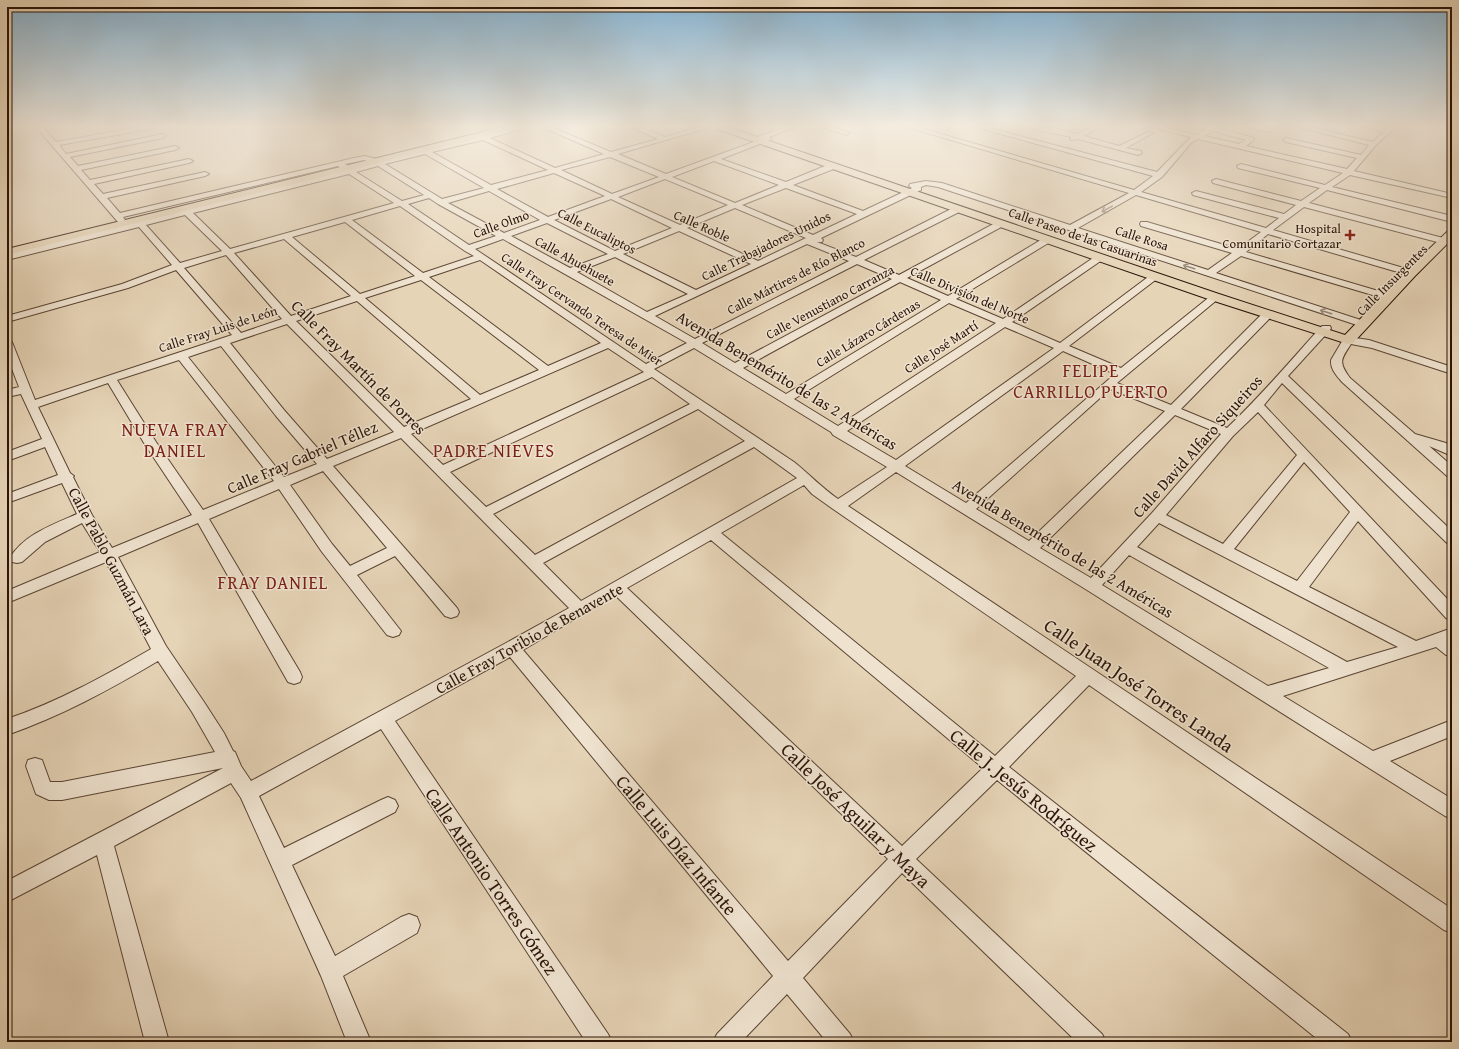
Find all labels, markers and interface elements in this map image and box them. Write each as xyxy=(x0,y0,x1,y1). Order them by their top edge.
street label: Calle Eucaliptos xyxy=(555,203,639,259)
street label: Calle Paseo de las Casuarinas xyxy=(1006,203,1160,271)
street label: Calle Olmo xyxy=(470,205,532,243)
street label: Calle Roble xyxy=(671,205,733,247)
street label: Calle Trabajadores Unidos xyxy=(698,206,834,286)
one-way arrow xyxy=(1102,206,1114,214)
place label: Hospital Comunitario Cortazar xyxy=(1222,219,1342,253)
street label: Calle Rosa xyxy=(1113,220,1172,256)
marker: Hospital Comunitario Cortazar xyxy=(1344,229,1356,241)
street label: Calle Ahuehuete xyxy=(532,231,618,291)
street label: Calle Mártires de Río Blanco xyxy=(724,233,869,319)
street label: Calle Insurgentes xyxy=(1352,240,1432,320)
street label: Calle Fray Cervando Teresa de Mier xyxy=(497,248,667,371)
street label: Calle Venustiano Carranza xyxy=(762,260,898,344)
street label: Calle División del Norte xyxy=(908,261,1032,329)
one-way arrow xyxy=(1184,263,1196,271)
street label: Calle Fray Martín de Porres xyxy=(286,294,432,440)
street label: Calle Lázaro Cárdenas xyxy=(812,294,924,372)
street label: Calle Fray Luis de León xyxy=(156,301,280,357)
street label: Avenida Benemérito de las 2 Américas xyxy=(672,304,902,456)
one-way arrow xyxy=(1320,308,1333,315)
street label: Calle José Martí xyxy=(900,316,982,378)
district label: FELIPE CARRILLO PUERTO xyxy=(1013,357,1169,405)
street label: Calle David Alfaro Siqueiros xyxy=(1126,369,1268,523)
street label: Calle Fray Gabriel Téllez xyxy=(223,414,381,500)
district label: NUEVA FRAY DANIEL xyxy=(122,416,228,464)
district label: PADRE NIEVES xyxy=(433,437,555,464)
street label: Avenida Benemérito de las 2 Américas xyxy=(948,472,1178,624)
street label: Calle Pablo Guzmán Lara xyxy=(63,483,161,640)
district label: FRAY DANIEL xyxy=(218,569,328,596)
street label: Calle Fray Toribio de Benavente xyxy=(431,576,627,700)
street label: Calle Juan José Torres Landa xyxy=(1039,611,1239,759)
street label: Calle J. Jesús Rodríguez xyxy=(944,721,1104,859)
street label: Calle José Aguilar y Maya xyxy=(775,736,937,894)
street label: Calle Luis Díaz Infante xyxy=(610,769,744,921)
street label: Calle Antonio Torres Gómez xyxy=(419,782,565,980)

